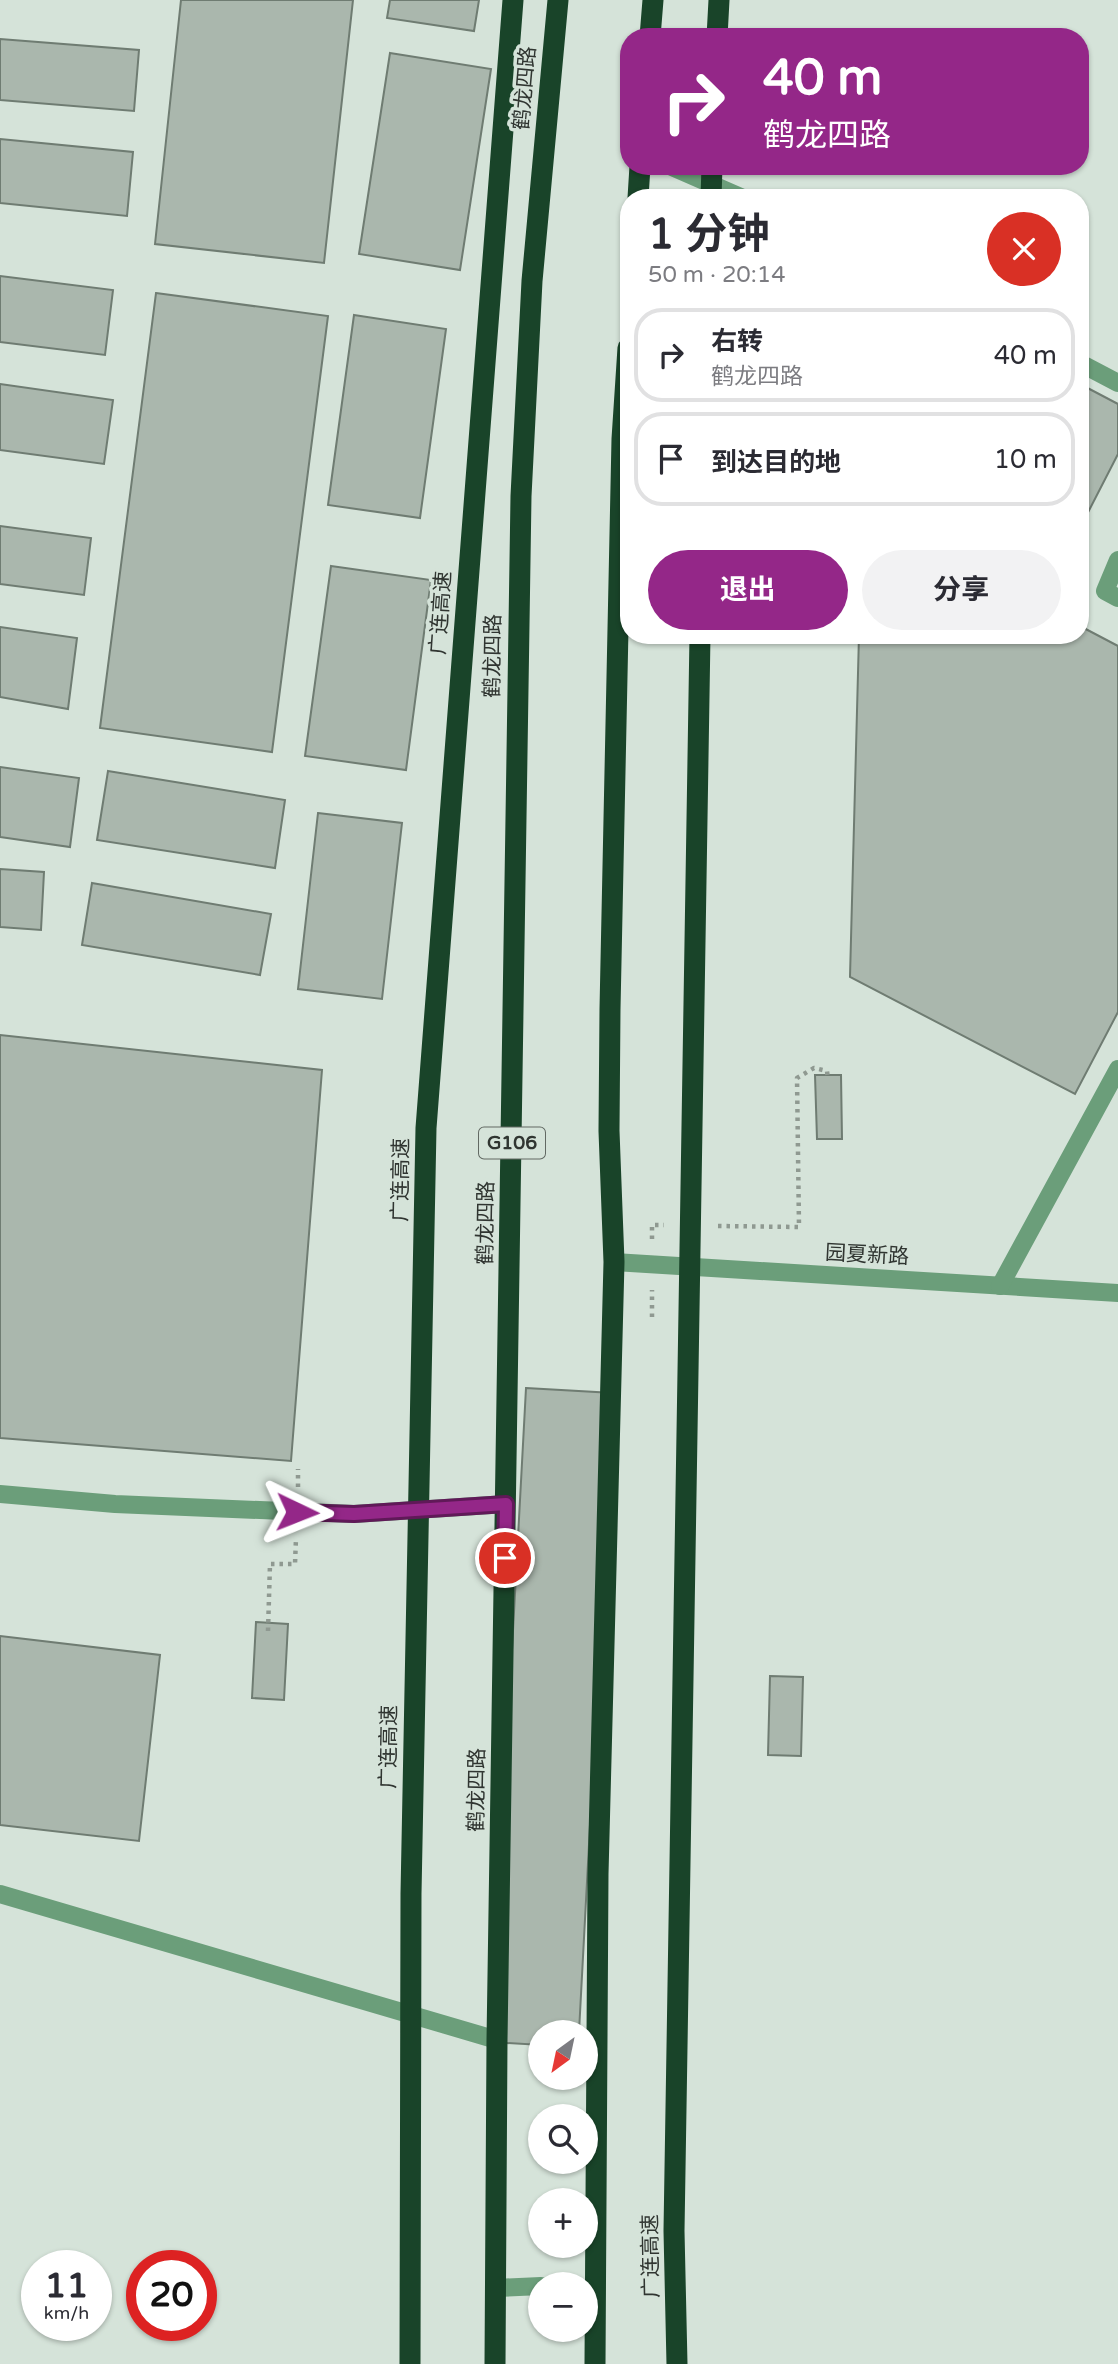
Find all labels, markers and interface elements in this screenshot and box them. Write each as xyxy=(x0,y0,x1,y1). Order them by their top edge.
street label: 鹤龙四路 xyxy=(509,45,541,131)
text: 40 m xyxy=(763,49,882,108)
icon: right xyxy=(648,56,739,147)
text: 鹤龙四路 xyxy=(763,117,891,155)
text: 1 分钟 xyxy=(648,209,769,260)
button: close xyxy=(987,212,1061,286)
text: 50 m · 20:14 xyxy=(648,261,786,289)
text: 右转 xyxy=(711,326,763,357)
icon: right xyxy=(652,336,690,374)
text: 40 m xyxy=(994,340,1057,371)
text: 鹤龙四路 xyxy=(711,363,803,391)
icon: arrive xyxy=(652,440,690,478)
text: 10 m xyxy=(994,444,1057,475)
text: 到达目的地 xyxy=(711,447,841,478)
button: 退出 xyxy=(648,550,848,630)
button: 分享 xyxy=(862,550,1061,630)
street label: 广连高速 xyxy=(426,570,456,656)
street label: 鹤龙四路 xyxy=(480,614,506,698)
road number: G106 xyxy=(479,1128,545,1158)
street label: 广连高速 xyxy=(388,1138,414,1222)
street label: 鹤龙四路 xyxy=(473,1181,499,1265)
street label: 园夏新路 xyxy=(824,1240,910,1270)
position arrow xyxy=(260,1475,334,1549)
pin xyxy=(475,1528,535,1588)
icon: arrive xyxy=(486,1539,524,1577)
street label: 广连高速 xyxy=(376,1705,402,1789)
street label: 鹤龙四路 xyxy=(464,1748,490,1832)
north arrow xyxy=(528,2020,598,2090)
map controls xyxy=(528,2020,598,2342)
button: search xyxy=(528,2104,598,2174)
button: + xyxy=(528,2188,598,2258)
street label: 广连高速 xyxy=(638,2214,664,2298)
speed limit sign: 20 xyxy=(126,2250,217,2341)
text: 11 xyxy=(45,2265,88,2307)
button: − xyxy=(528,2272,598,2342)
text: km/h xyxy=(44,2302,89,2324)

